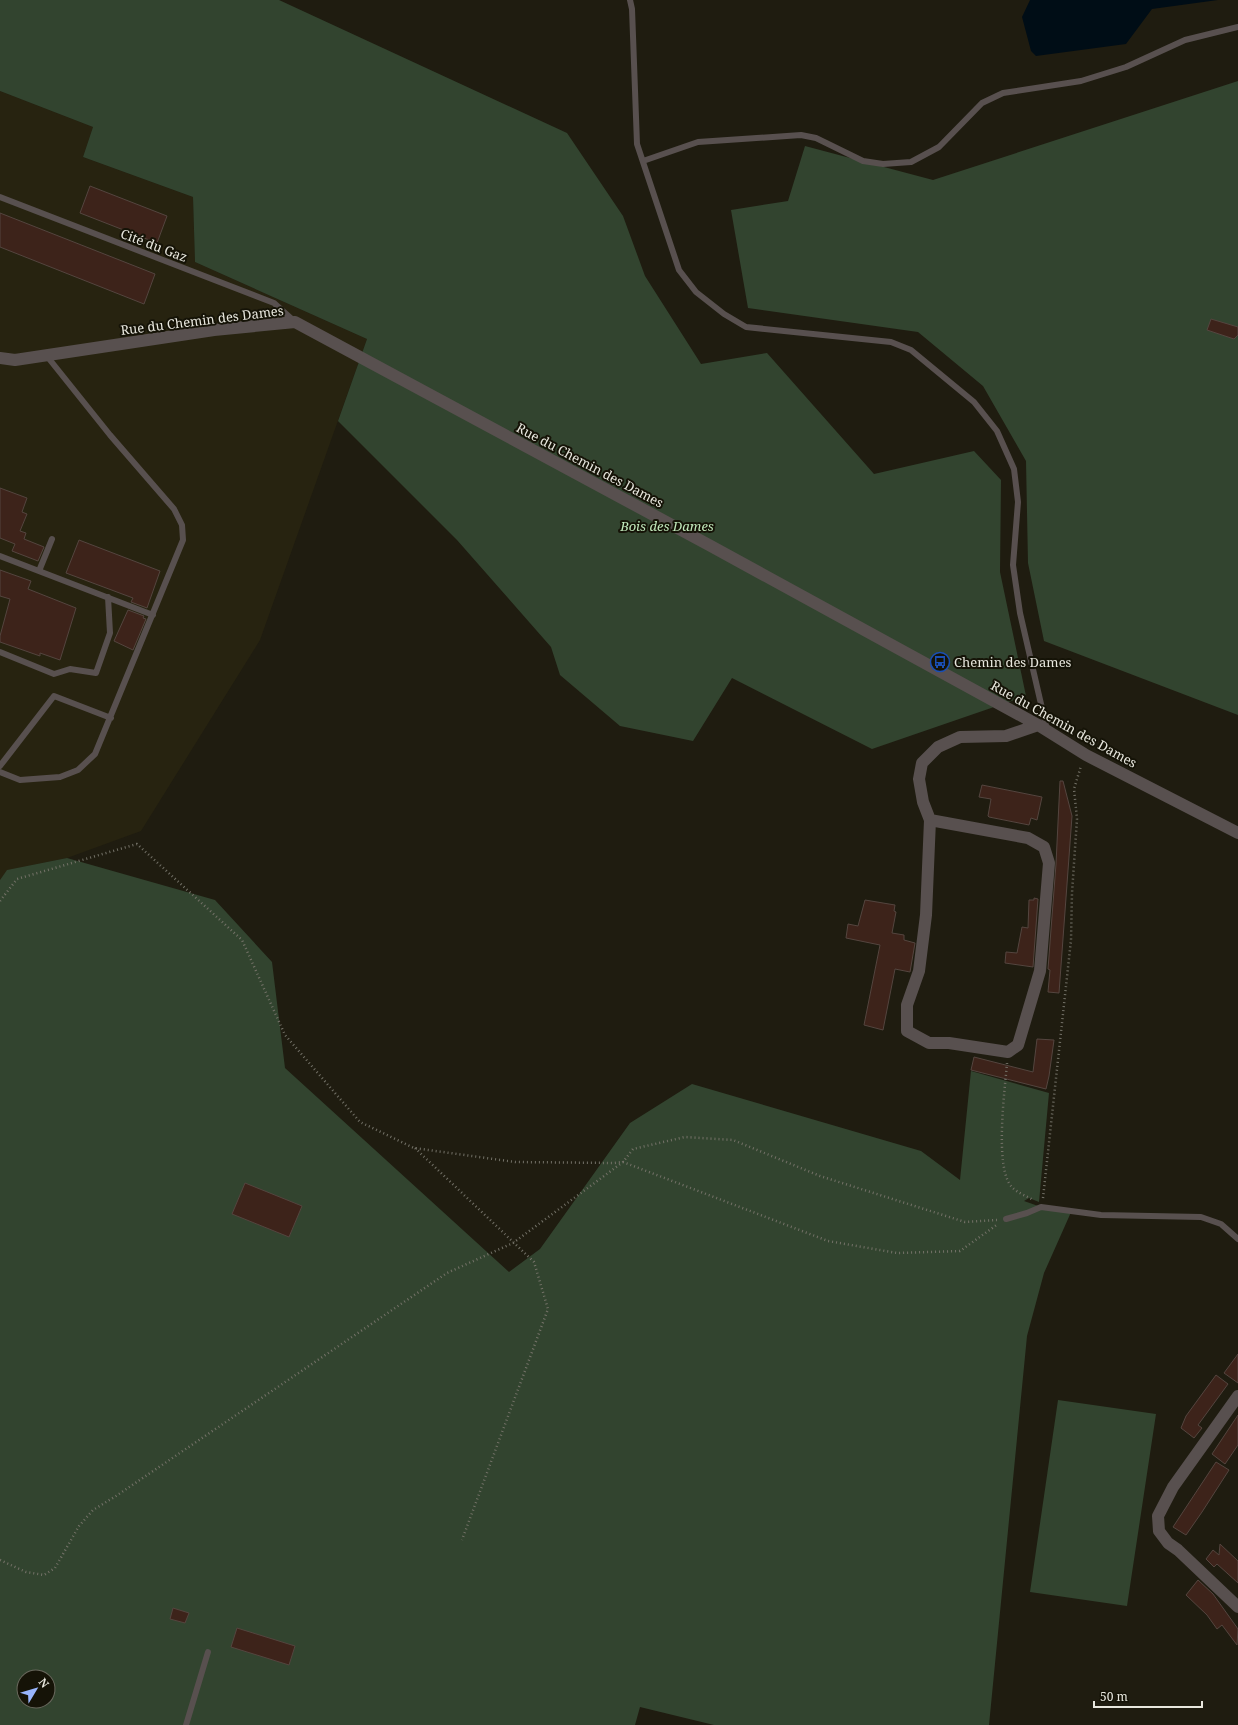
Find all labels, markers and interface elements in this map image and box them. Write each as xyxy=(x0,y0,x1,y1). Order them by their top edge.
street label: Cité du Gaz xyxy=(118,224,190,266)
street label: Rue du Chemin des Dames xyxy=(119,301,285,339)
street label: Rue du Chemin des Dames xyxy=(513,419,667,512)
park label: Bois des Dames xyxy=(619,517,714,535)
bus stop icon: Chemin des Dames xyxy=(929,651,951,673)
place label: Chemin des Dames xyxy=(954,653,1072,671)
street label: Rue du Chemin des Dames xyxy=(988,676,1140,772)
north arrow xyxy=(16,1669,56,1709)
text: N xyxy=(36,1675,53,1691)
scale bar xyxy=(1094,1683,1202,1709)
text: 50 m xyxy=(1100,1688,1128,1705)

